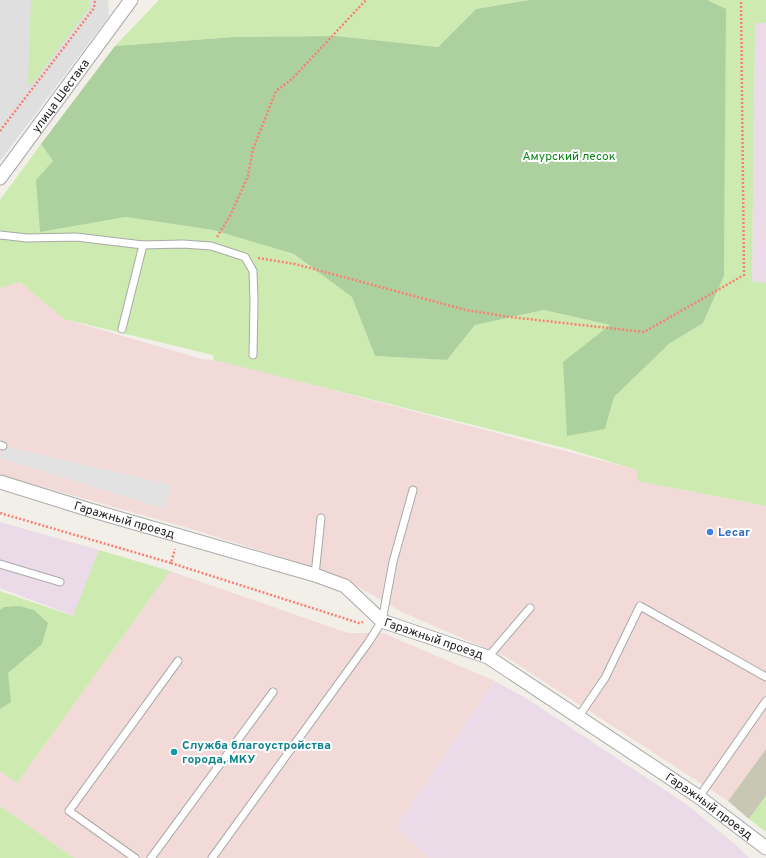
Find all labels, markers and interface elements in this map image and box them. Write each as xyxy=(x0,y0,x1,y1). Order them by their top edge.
street label: улица Шестака xyxy=(29,56,94,137)
park label: Амурский лесок xyxy=(522,149,616,165)
street label: Гаражный проезд xyxy=(72,498,176,543)
place label: Lecar xyxy=(718,525,750,541)
marker: Lecar xyxy=(705,527,715,537)
street label: Гаражный проезд xyxy=(382,615,485,664)
place label: Служба благоустройства города, МКУ xyxy=(182,738,331,768)
marker: Служба благоустройства города, МКУ xyxy=(169,747,179,757)
street label: Гаражный проезд xyxy=(662,770,755,844)

